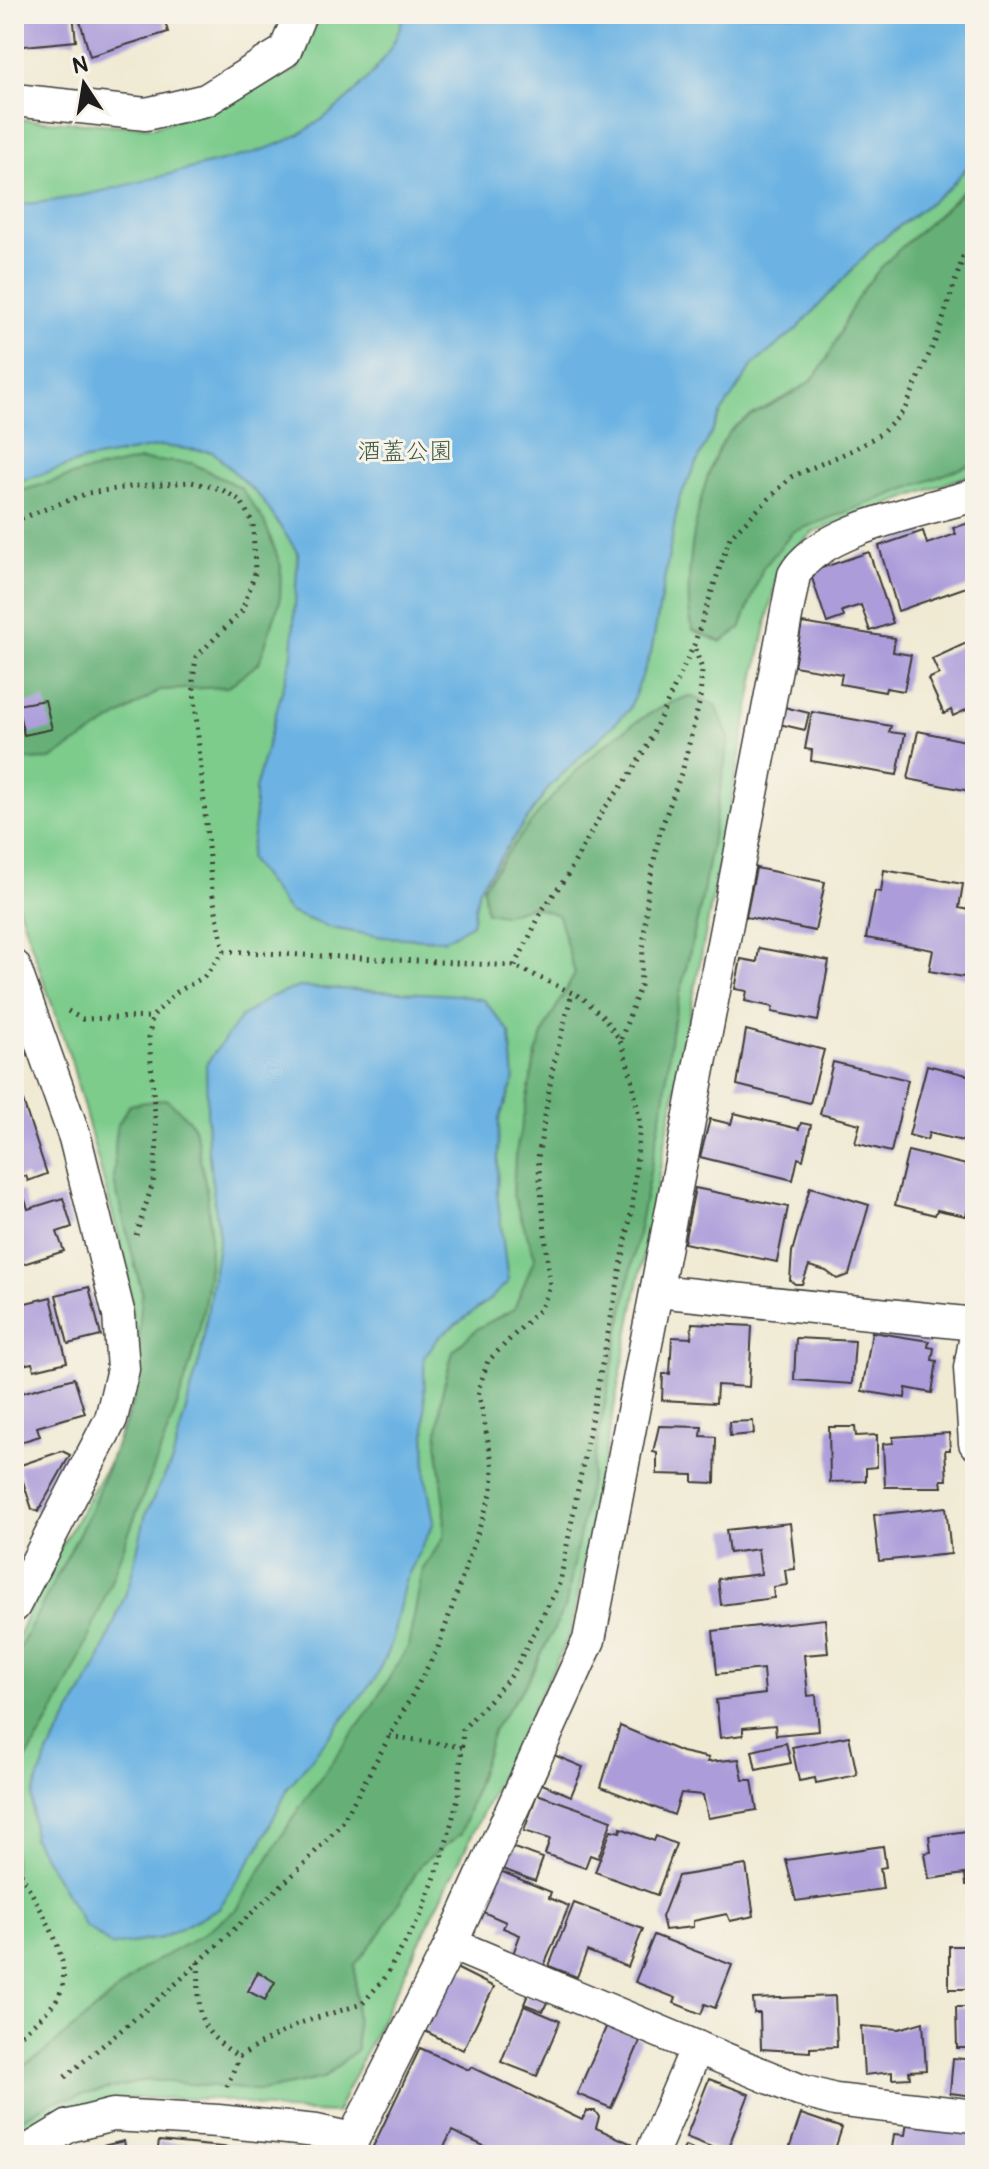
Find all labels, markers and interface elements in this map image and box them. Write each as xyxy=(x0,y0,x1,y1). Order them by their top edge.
north arrow xyxy=(44,44,124,124)
text: N xyxy=(70,50,90,81)
park label: 酒蓋公園 xyxy=(357,437,453,466)

